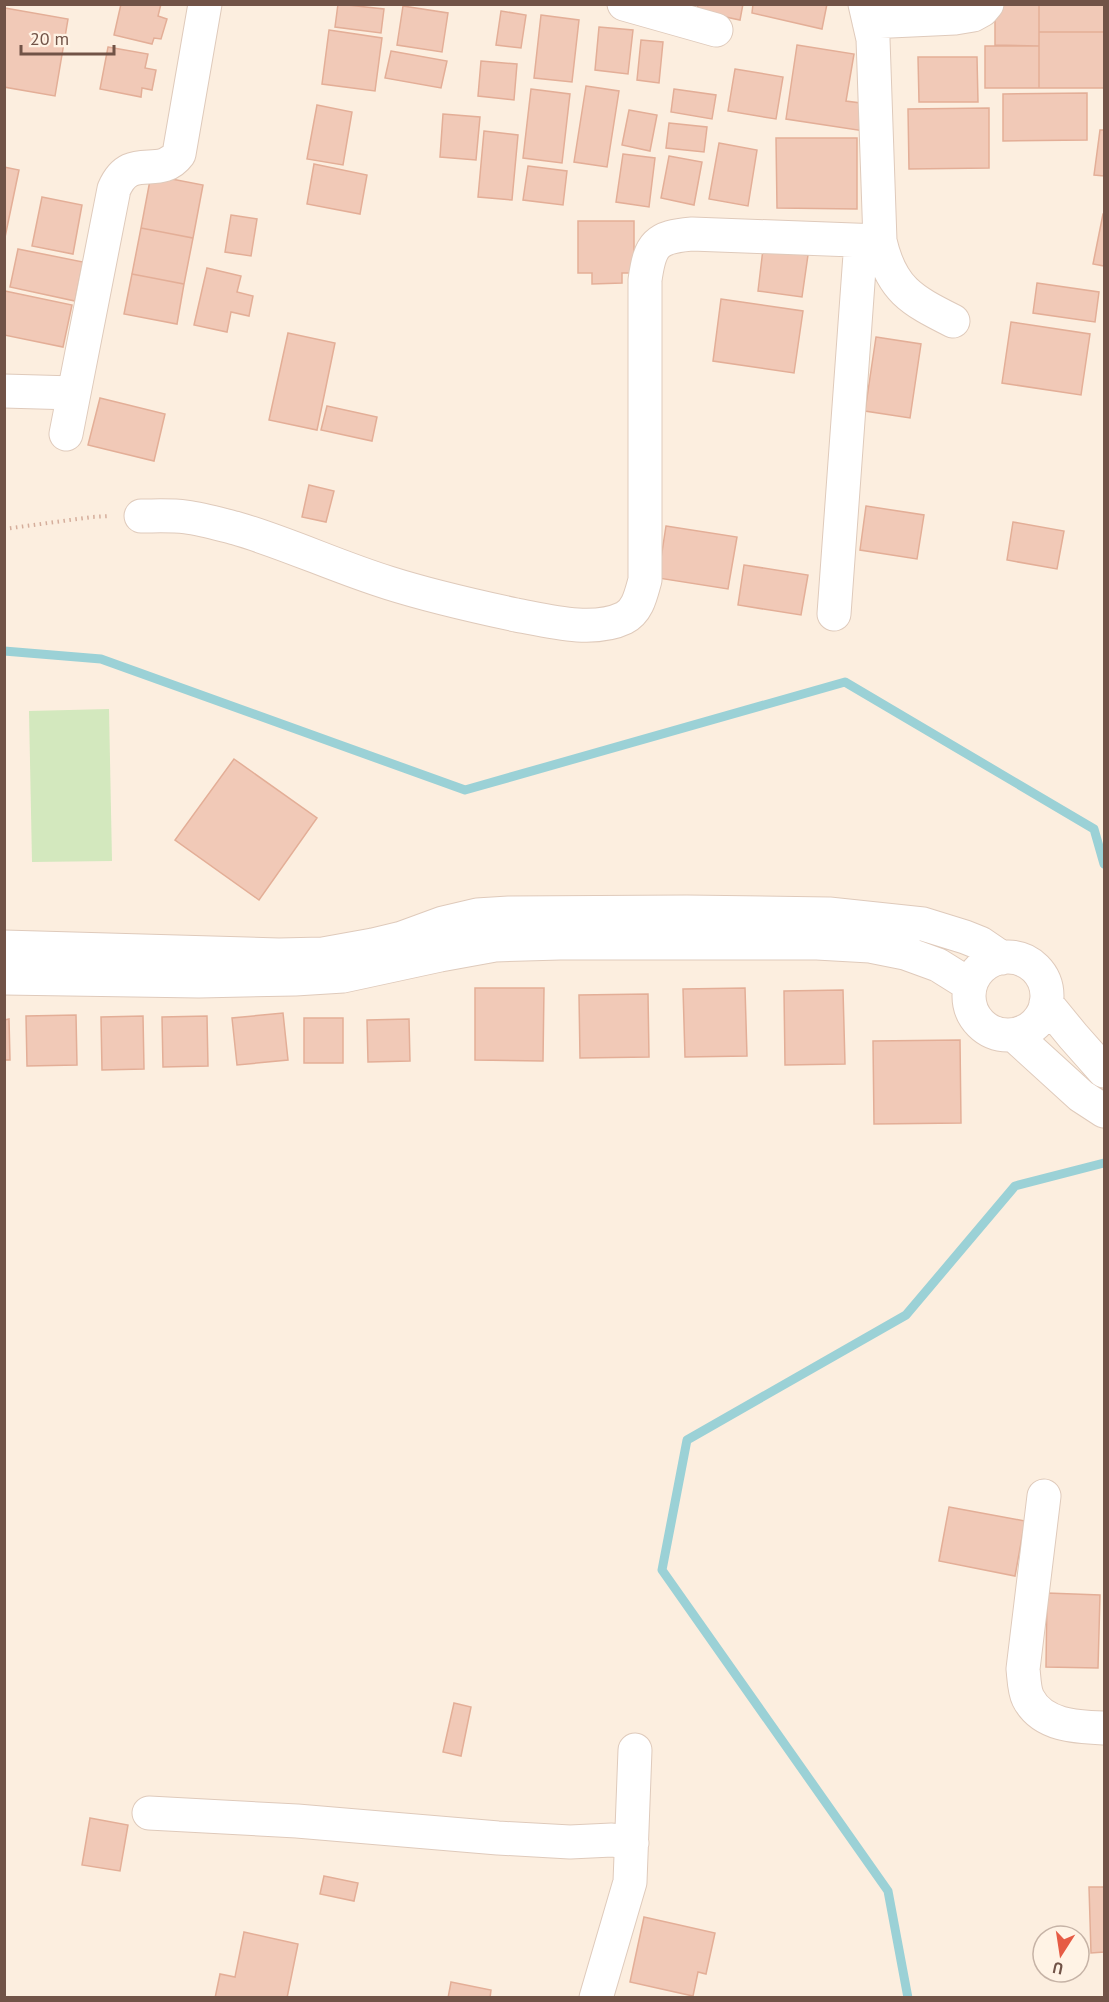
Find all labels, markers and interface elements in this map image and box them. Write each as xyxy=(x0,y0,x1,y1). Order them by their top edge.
scale bar xyxy=(21,18,114,56)
text: 20 m xyxy=(30,27,69,50)
north arrow xyxy=(1031,1924,1091,1984)
text: U xyxy=(1051,1958,1065,1979)

